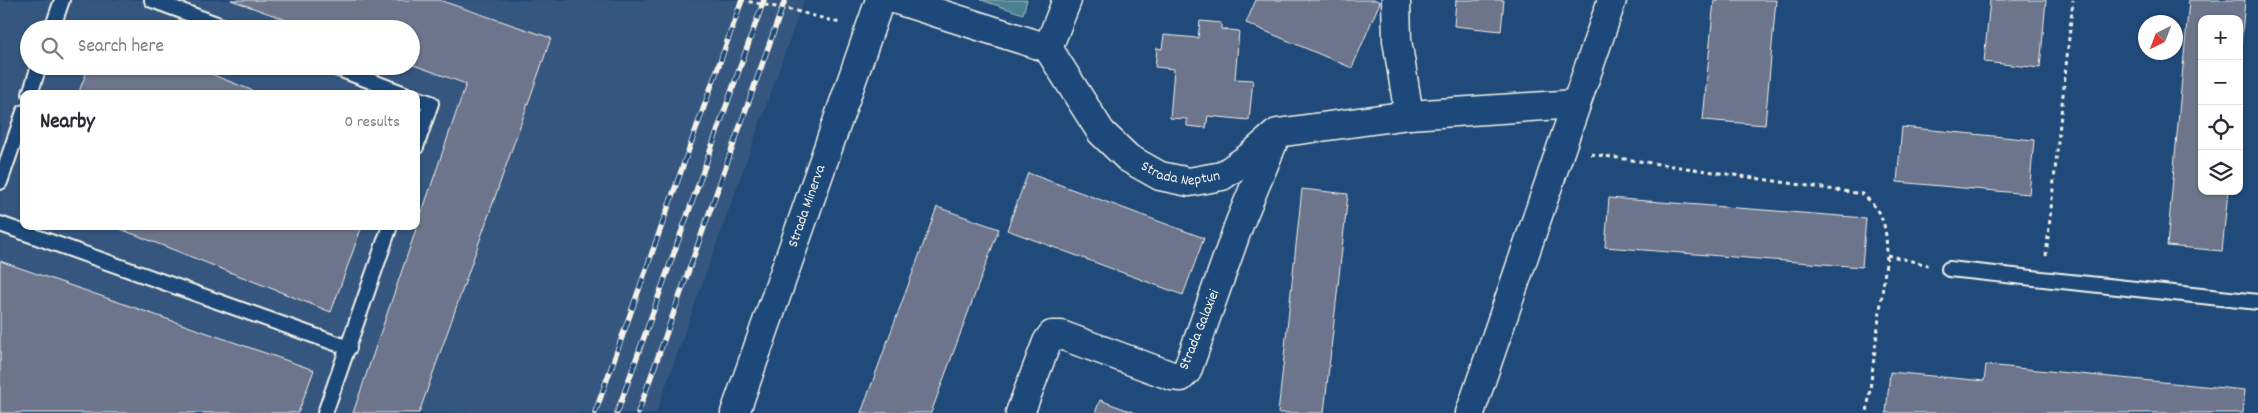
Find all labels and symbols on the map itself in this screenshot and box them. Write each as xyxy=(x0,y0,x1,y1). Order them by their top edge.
north arrow xyxy=(2138,15,2183,60)
street label: Strada Neptun xyxy=(1136,156,1222,193)
street label: Strada Minerva xyxy=(783,161,833,251)
street label: Strada Galaxiei xyxy=(1174,286,1226,374)

